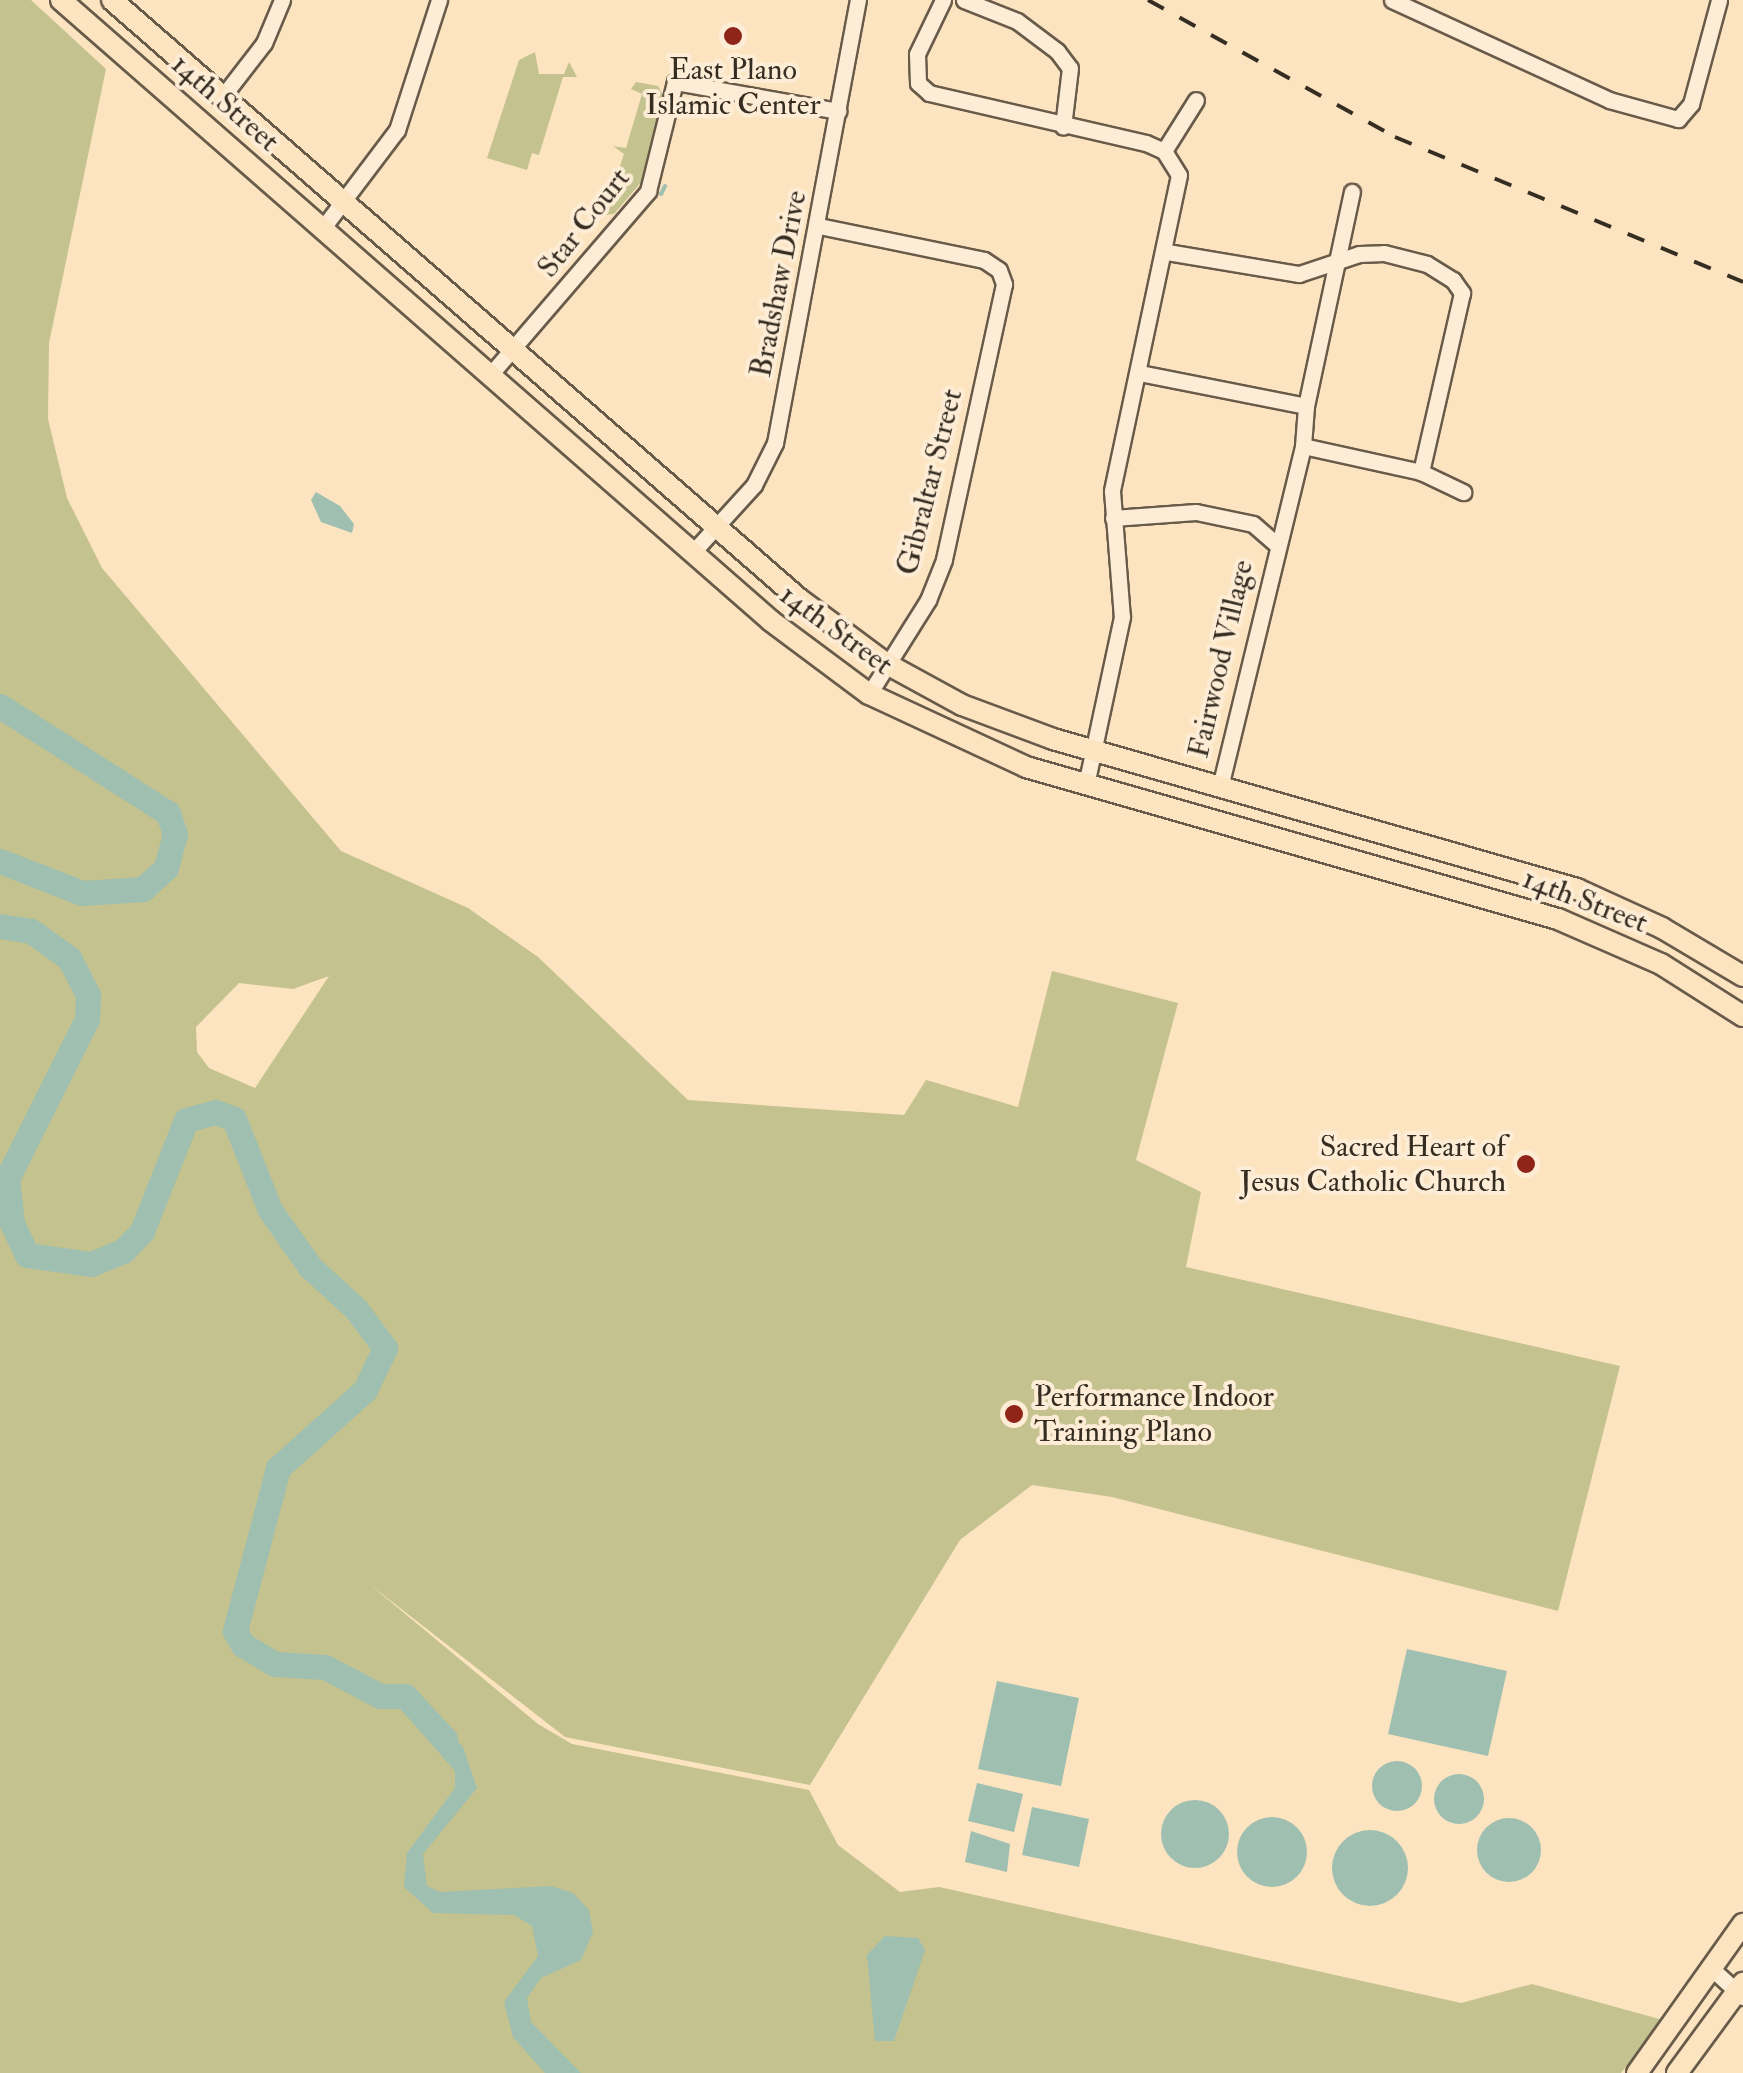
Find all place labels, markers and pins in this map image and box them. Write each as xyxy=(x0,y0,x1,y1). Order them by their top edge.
marker: East Plano Islamic Center xyxy=(722,25,744,47)
place label: East Plano Islamic Center xyxy=(645,52,821,122)
place label: Sacred Heart of Jesus Catholic Church xyxy=(1240,1129,1506,1200)
marker: Sacred Heart of Jesus Catholic Church xyxy=(1515,1153,1537,1175)
place label: Performance Indoor Training Plano xyxy=(1034,1379,1274,1450)
marker: Performance Indoor Training Plano xyxy=(1003,1403,1025,1425)

